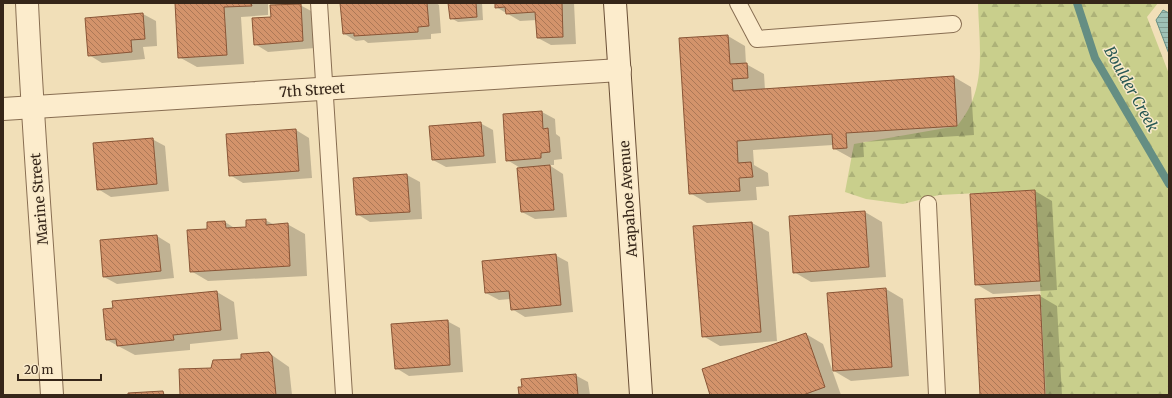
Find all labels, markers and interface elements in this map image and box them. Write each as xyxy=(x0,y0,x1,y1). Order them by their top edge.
water label: Boulder Creek xyxy=(1100,43,1163,135)
street label: 7th Street xyxy=(279,79,346,101)
street label: Arapahoe Avenue xyxy=(615,140,641,259)
street label: Marine Street xyxy=(26,152,52,246)
scale bar xyxy=(18,356,101,382)
text: 20 m xyxy=(24,362,53,377)

